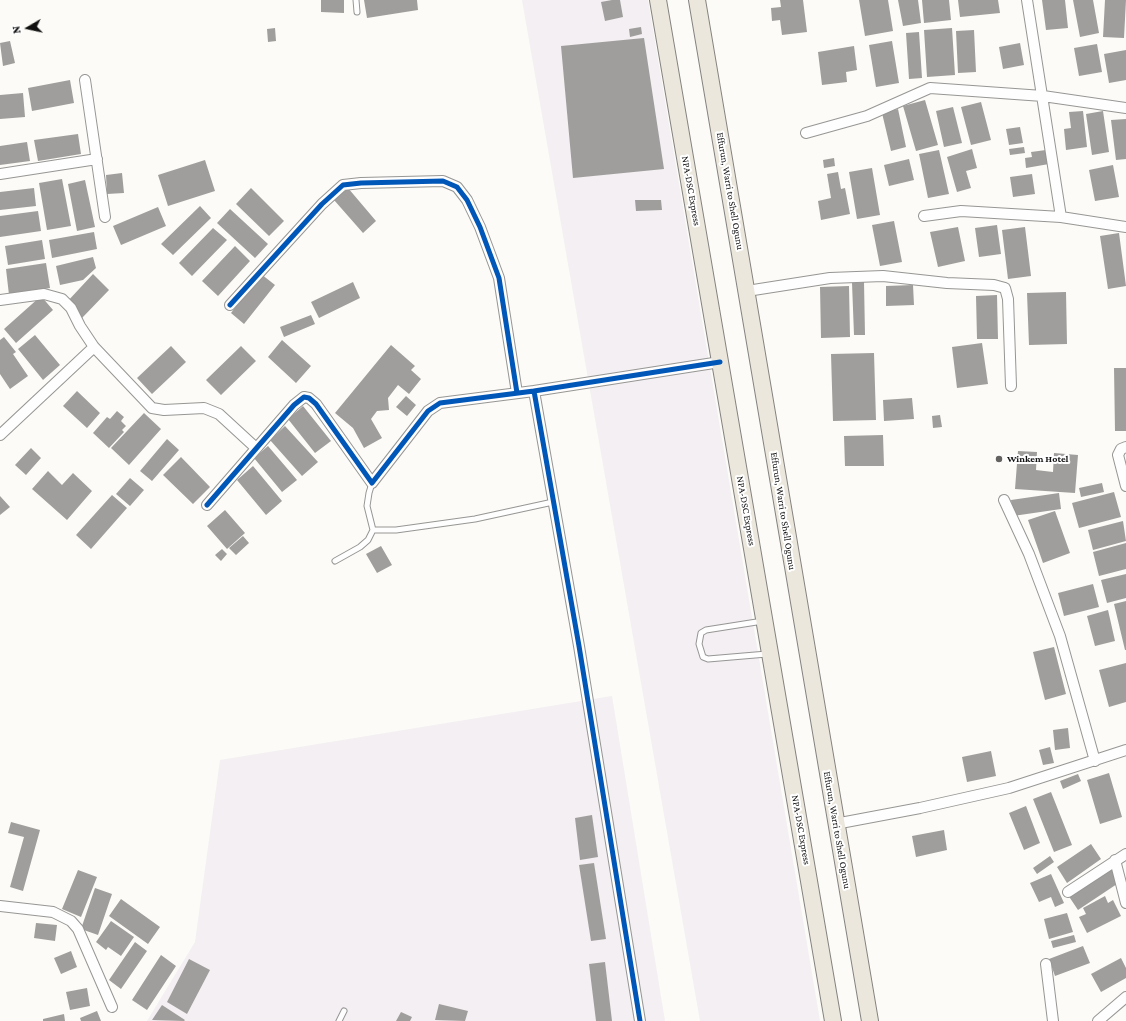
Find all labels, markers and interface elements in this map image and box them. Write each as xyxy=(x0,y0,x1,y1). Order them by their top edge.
north arrow xyxy=(8,8,48,48)
text: N xyxy=(10,25,23,35)
street label: Effurun, Warri to Shell Ogunu xyxy=(714,131,746,251)
street label: NPA-DSC Express xyxy=(679,155,703,227)
street label: Effurun, Warri to Shell Ogunu xyxy=(768,451,798,571)
place label: Winkem Hotel xyxy=(1007,453,1068,465)
marker: Winkem Hotel xyxy=(994,454,1004,464)
street label: NPA-DSC Express xyxy=(734,475,758,547)
street label: Effurun, Warri to Shell Ogunu xyxy=(821,770,853,890)
street label: NPA-DSC Express xyxy=(789,794,813,866)

